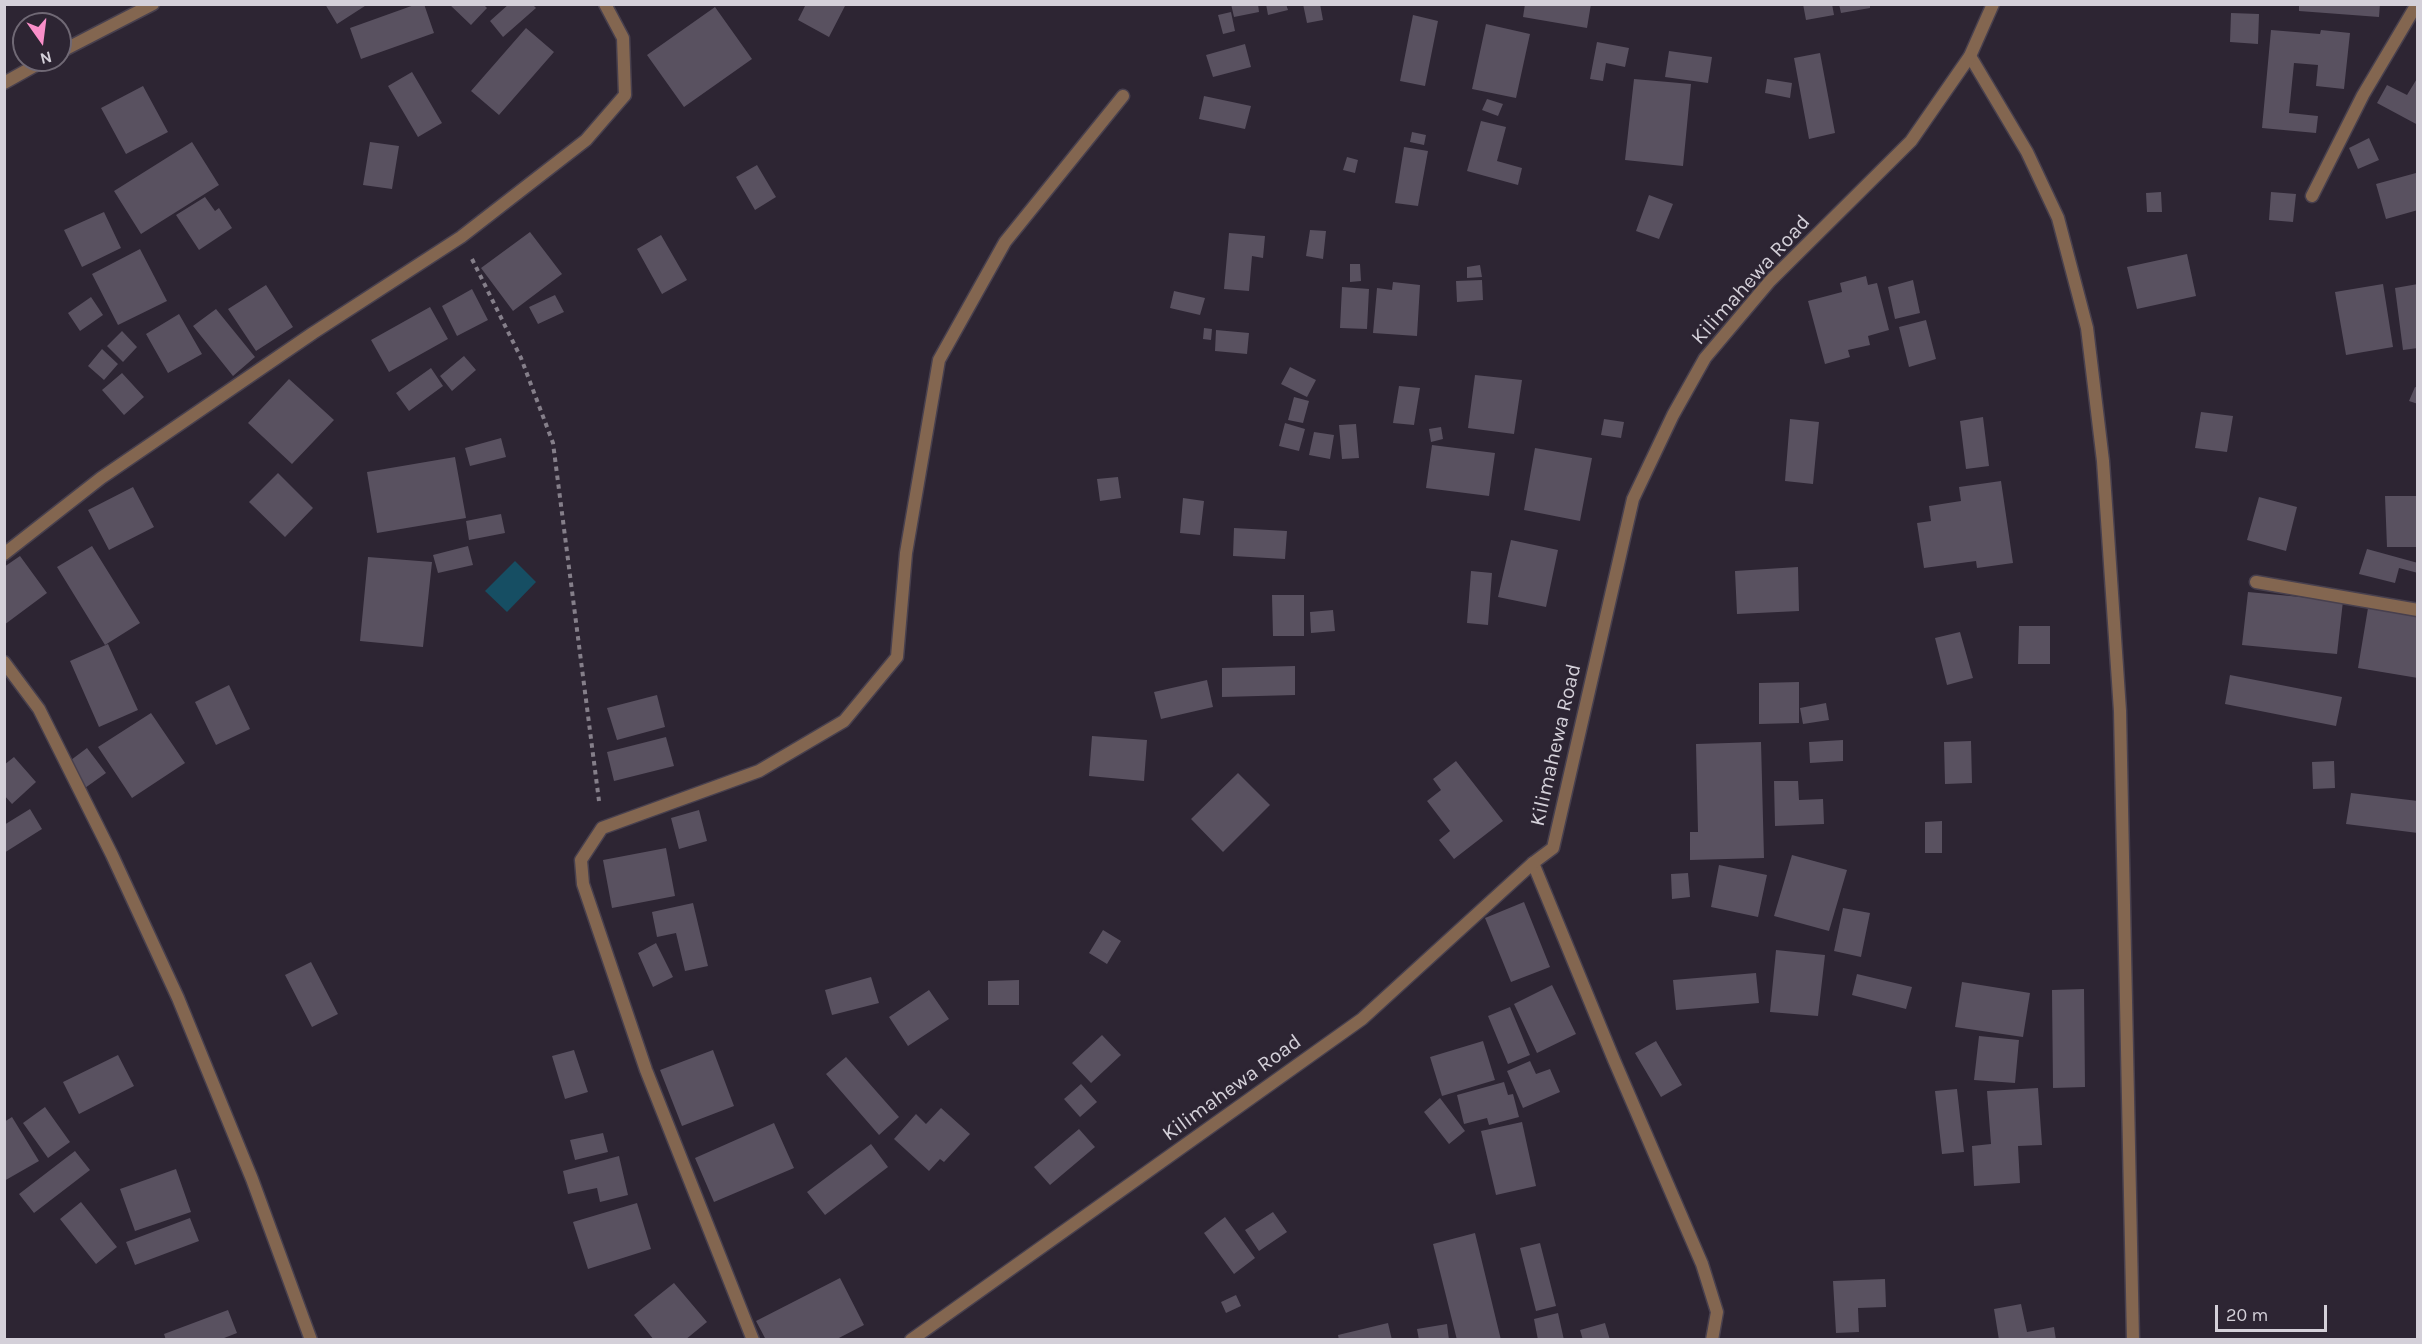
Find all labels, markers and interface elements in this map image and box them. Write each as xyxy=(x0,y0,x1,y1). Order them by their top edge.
north arrow xyxy=(12,12,72,72)
text: N xyxy=(38,47,54,69)
street label: Kilimahewa Road xyxy=(1686,210,1816,350)
street label: Kilimahewa Road xyxy=(1525,661,1587,829)
street label: Kilimahewa Road xyxy=(1157,1029,1307,1147)
scale bar xyxy=(2218,1293,2330,1331)
text: 20 m xyxy=(2226,1304,2268,1326)

